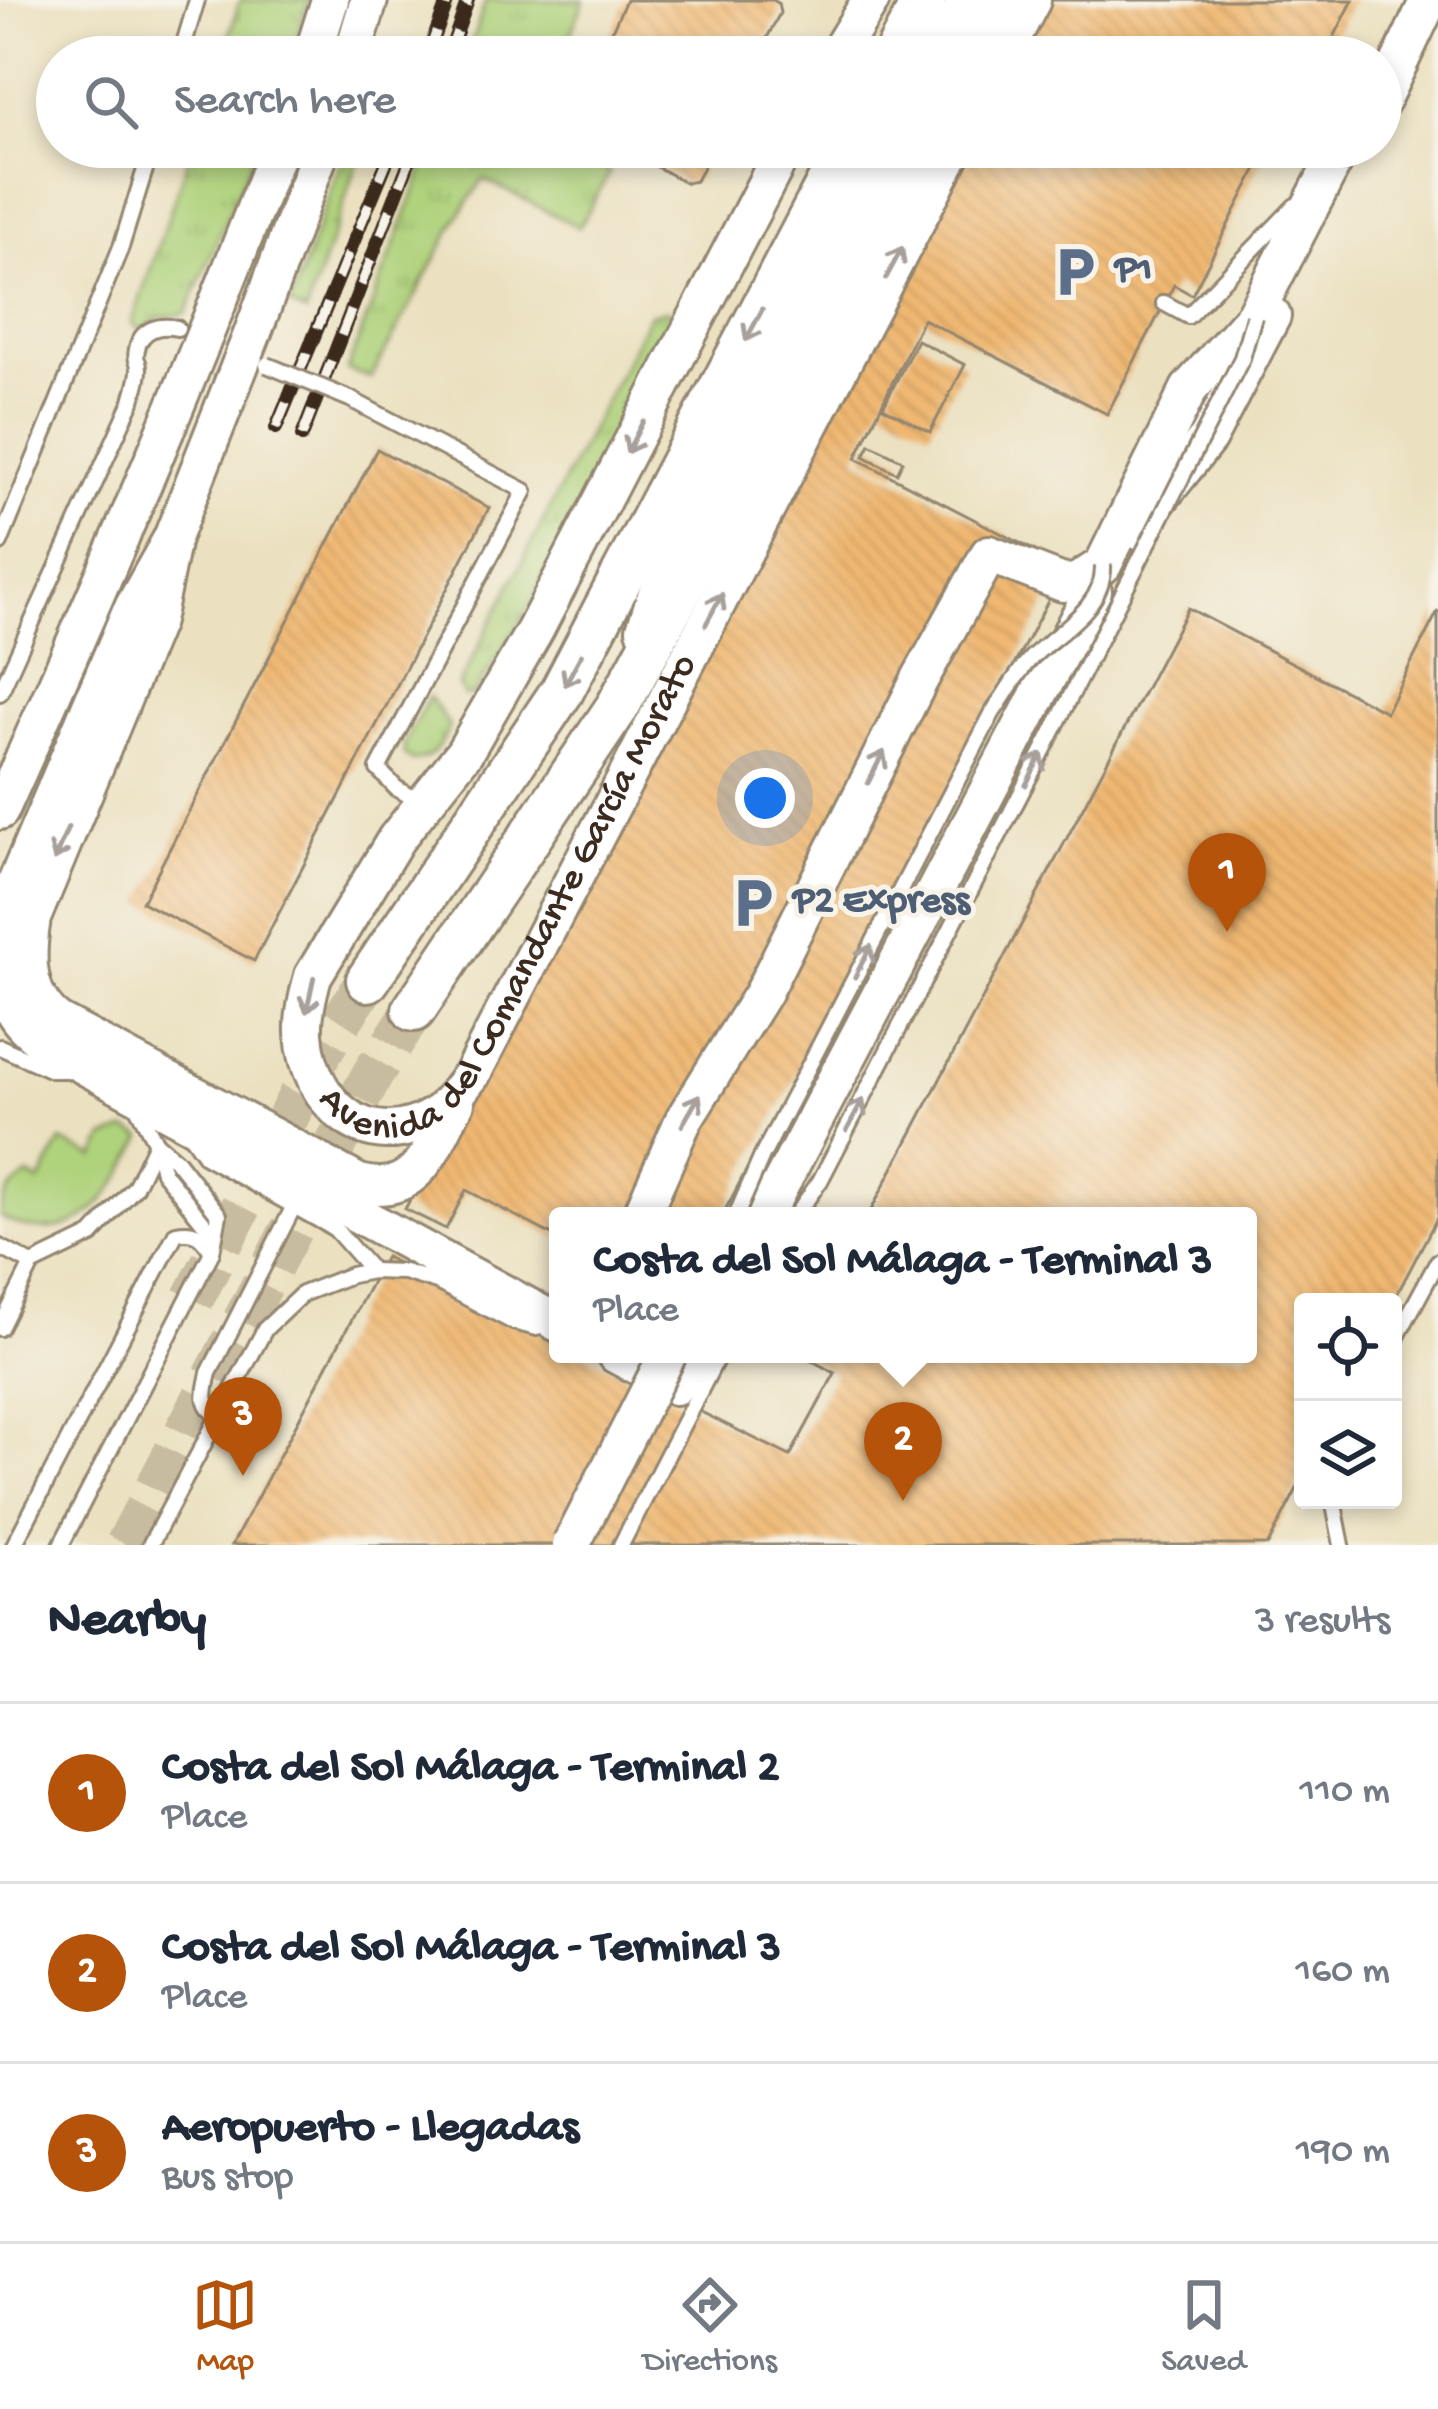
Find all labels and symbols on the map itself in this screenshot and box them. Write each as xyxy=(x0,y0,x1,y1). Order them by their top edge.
parking icon: P1 xyxy=(1046,243,1104,301)
one-way arrow xyxy=(884,246,907,282)
place label: P1 xyxy=(1113,249,1152,295)
one-way arrow xyxy=(742,307,765,342)
one-way arrow xyxy=(623,419,646,454)
one-way arrow xyxy=(703,593,726,628)
street label: Avenida del Comandante García Morato xyxy=(306,647,709,1154)
one-way arrow xyxy=(561,652,584,687)
one-way arrow xyxy=(865,750,888,785)
one-way arrow xyxy=(1023,752,1046,787)
your location xyxy=(735,768,795,828)
one-way arrow xyxy=(49,825,71,861)
pin: 1 xyxy=(1188,833,1266,932)
parking icon: P2 Express xyxy=(724,874,782,932)
place label: P2 Express xyxy=(791,880,971,926)
one-way arrow xyxy=(853,944,876,979)
one-way arrow xyxy=(298,975,320,1014)
one-way arrow xyxy=(679,1093,703,1128)
one-way arrow xyxy=(844,1099,867,1134)
pin: 3 xyxy=(204,1377,282,1476)
pin: 2 xyxy=(864,1402,942,1501)

